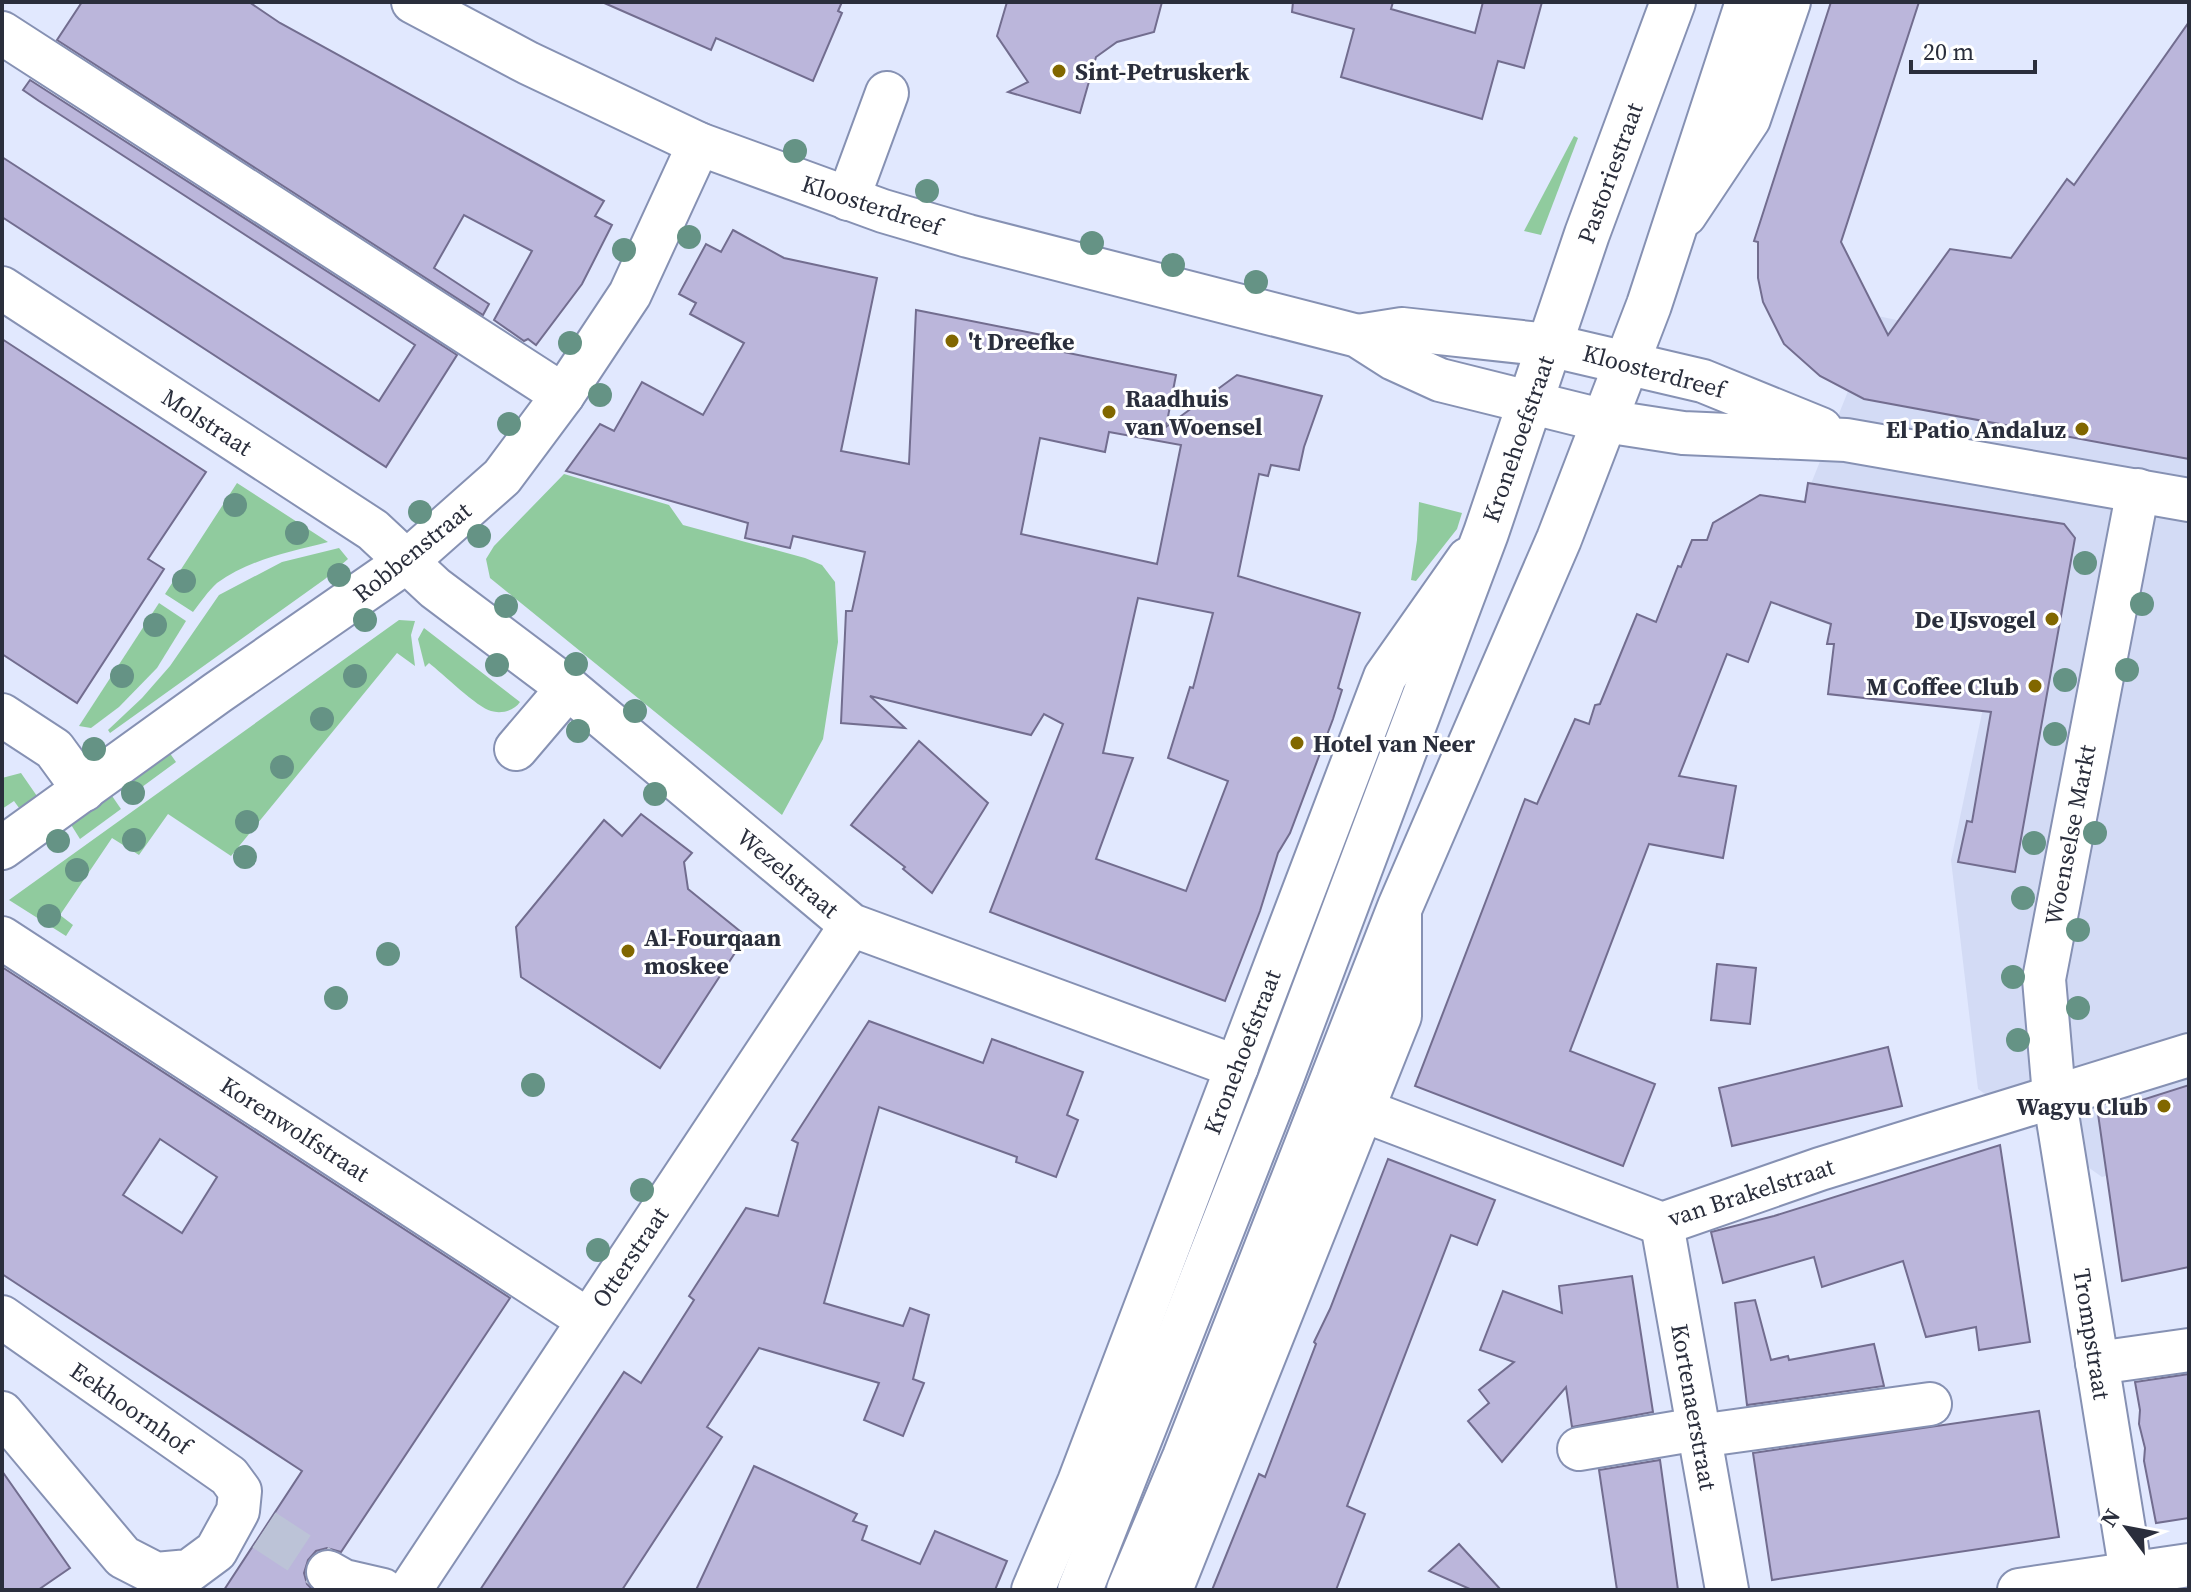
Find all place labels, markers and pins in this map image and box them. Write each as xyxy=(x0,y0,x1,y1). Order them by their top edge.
place label: Sint-Petruskerk xyxy=(1075,55,1250,88)
marker: Sint-Petruskerk xyxy=(1050,62,1068,80)
place label: 't Dreefke xyxy=(968,325,1074,358)
marker: 't Dreefke xyxy=(943,332,961,350)
place label: Raadhuis van Woensel xyxy=(1124,382,1263,443)
marker: Raadhuis van Woensel xyxy=(1100,403,1118,421)
place label: El Patio Andaluz xyxy=(1886,413,2066,446)
marker: El Patio Andaluz xyxy=(2073,420,2091,438)
place label: De IJsvogel xyxy=(1915,603,2036,636)
marker: De IJsvogel xyxy=(2043,610,2061,628)
place label: M Coffee Club xyxy=(1866,670,2019,703)
marker: M Coffee Club xyxy=(2026,677,2044,695)
place label: Hotel van Neer xyxy=(1313,727,1476,760)
marker: Hotel van Neer xyxy=(1288,734,1306,752)
place label: Al-Fourqaan moskee xyxy=(644,921,781,982)
marker: Al-Fourqaan moskee xyxy=(619,942,637,960)
place label: Wagyu Club xyxy=(2016,1090,2148,1123)
marker: Wagyu Club xyxy=(2155,1097,2173,1115)

